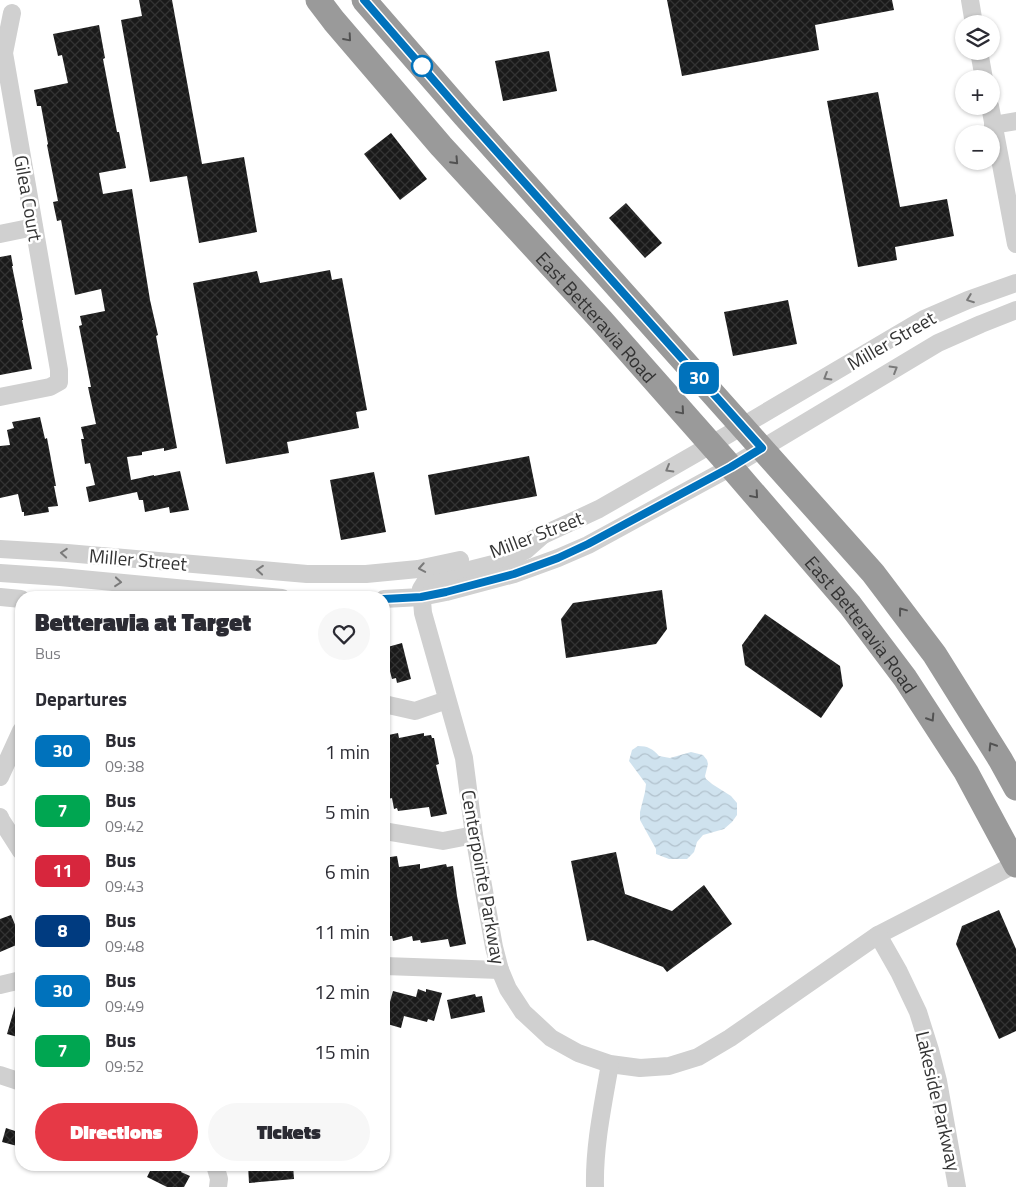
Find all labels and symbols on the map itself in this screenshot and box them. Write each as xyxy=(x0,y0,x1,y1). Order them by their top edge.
one-way arrow xyxy=(343,32,351,41)
unlabelled marker xyxy=(411,55,433,77)
street label: Gilea Court xyxy=(7,153,51,244)
one-way arrow xyxy=(449,155,458,164)
street label: East Betteravia Road xyxy=(530,244,664,389)
one-way arrow xyxy=(966,293,975,303)
street label: Miller Street xyxy=(841,303,941,377)
line badge: 30 xyxy=(676,362,722,394)
one-way arrow xyxy=(889,366,898,376)
one-way arrow xyxy=(824,370,833,380)
one-way arrow xyxy=(675,406,684,415)
one-way arrow xyxy=(665,463,674,473)
one-way arrow xyxy=(749,489,758,498)
street label: Miller Street xyxy=(485,503,587,565)
street label: Miller Street xyxy=(88,540,189,578)
one-way arrow xyxy=(59,548,67,559)
street label: East Betteravia Road xyxy=(799,549,925,698)
one-way arrow xyxy=(418,563,427,573)
one-way arrow xyxy=(256,564,264,575)
one-way arrow xyxy=(115,576,123,587)
one-way arrow xyxy=(899,608,907,617)
one-way arrow xyxy=(925,712,934,722)
one-way arrow xyxy=(989,742,999,751)
street label: Centerpointe Parkway xyxy=(454,787,514,967)
street label: Lakeside Parkway xyxy=(909,1028,969,1174)

